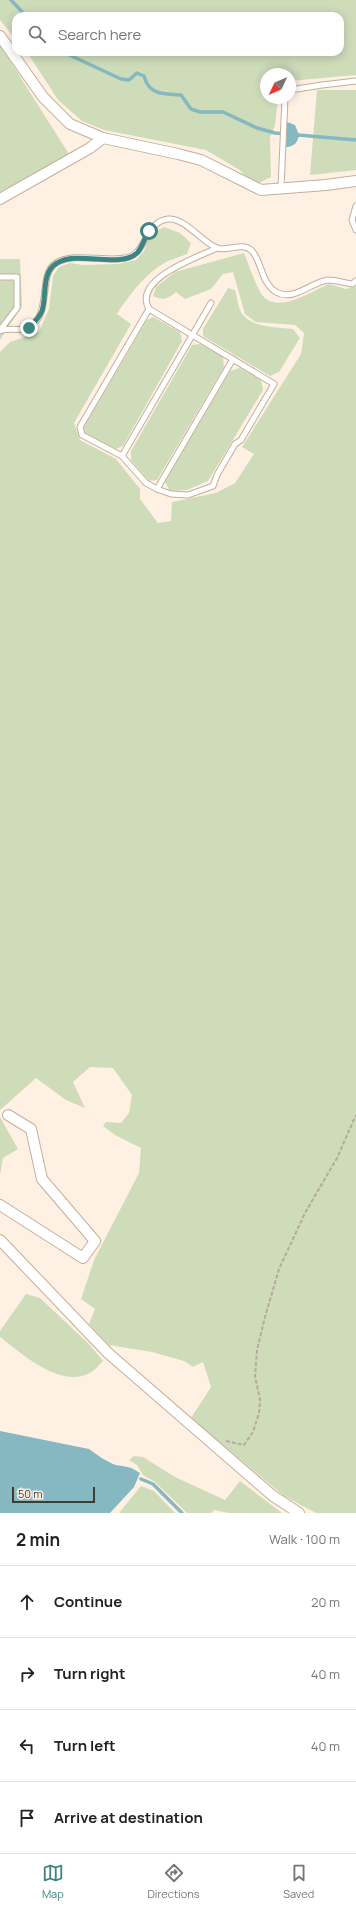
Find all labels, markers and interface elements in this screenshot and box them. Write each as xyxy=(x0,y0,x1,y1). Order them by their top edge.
search box xyxy=(12,12,344,56)
icon: search xyxy=(26,23,48,45)
text: Search here xyxy=(58,24,141,45)
north arrow xyxy=(260,68,296,104)
route start xyxy=(140,222,158,240)
route end xyxy=(20,319,38,337)
scale bar xyxy=(12,1485,95,1504)
text: 50 m xyxy=(18,1486,43,1501)
text: 2 min xyxy=(16,1528,60,1551)
text: Walk · 100 m xyxy=(269,1530,340,1548)
icon: ahead xyxy=(16,1591,38,1613)
text: Continue xyxy=(54,1591,122,1612)
text: 20 m xyxy=(311,1593,340,1611)
icon: right xyxy=(16,1663,38,1685)
text: Turn right xyxy=(54,1663,125,1684)
text: 40 m xyxy=(311,1665,340,1683)
icon: left xyxy=(16,1735,38,1757)
text: Turn left xyxy=(54,1735,116,1756)
text: 40 m xyxy=(311,1737,340,1755)
icon: arrive xyxy=(16,1807,38,1829)
text: Arrive at destination xyxy=(54,1807,203,1828)
tab: Map xyxy=(42,1862,64,1901)
tab: Directions xyxy=(147,1862,200,1901)
tab: Saved xyxy=(283,1862,314,1901)

